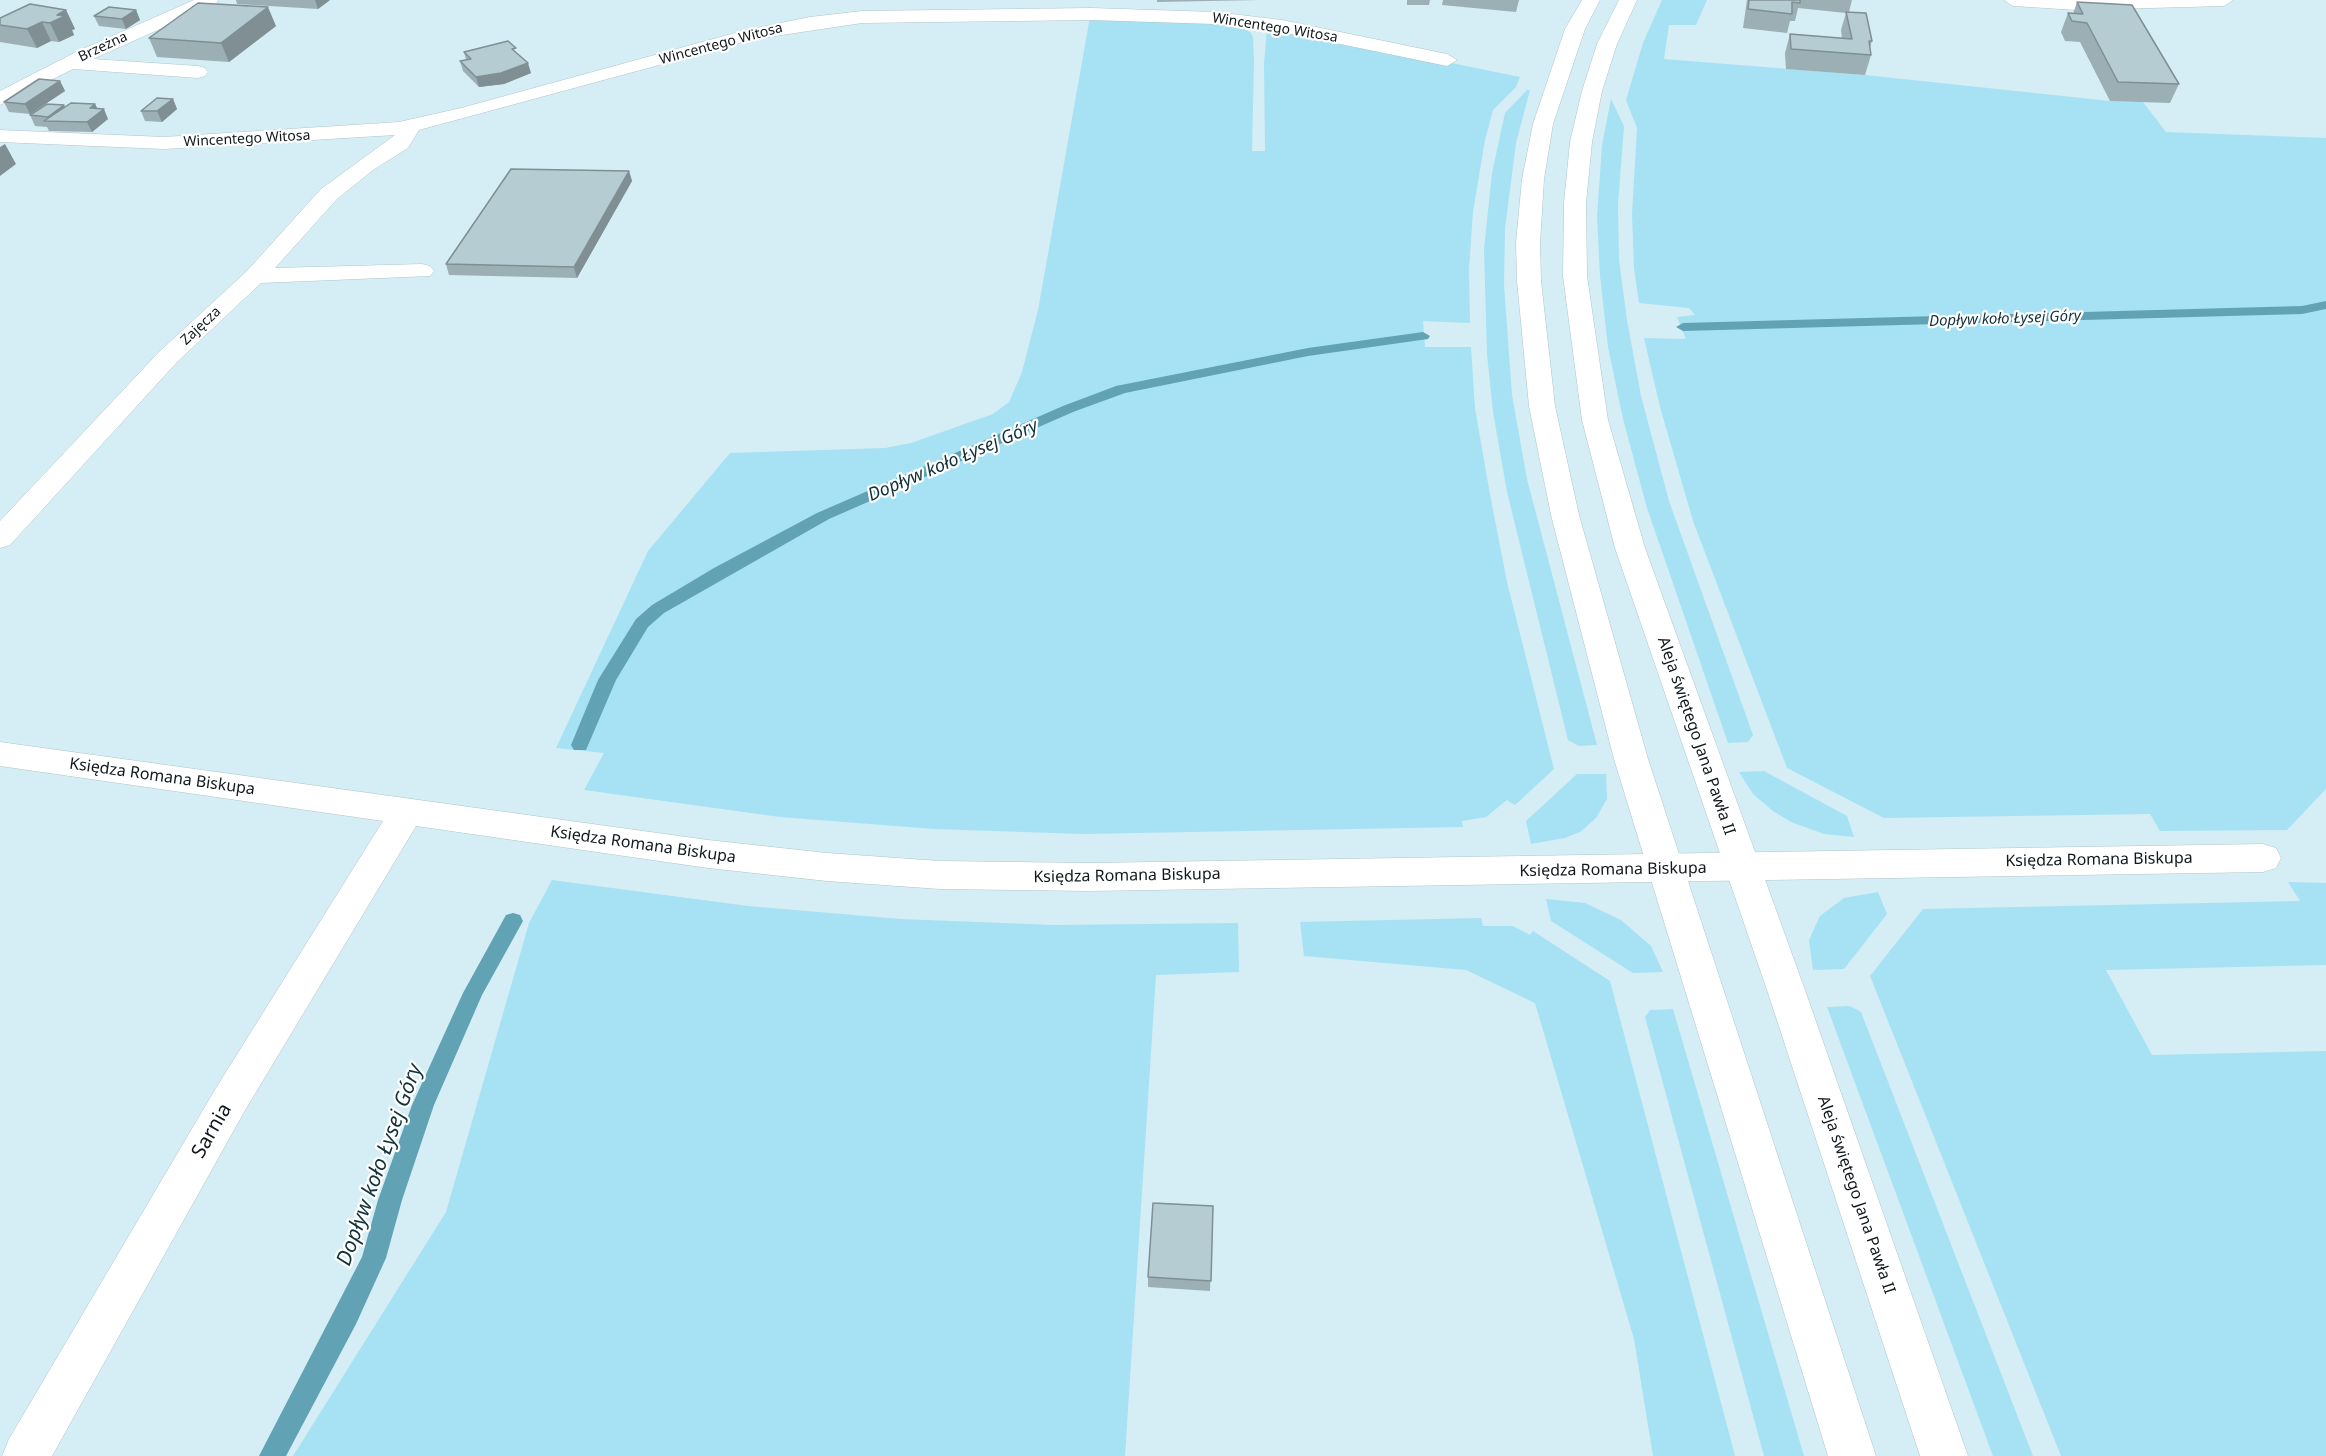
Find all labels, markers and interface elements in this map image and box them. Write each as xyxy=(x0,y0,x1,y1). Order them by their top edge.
street label: Wincentego Witosa xyxy=(1211,10,1339,46)
street label: Wincentego Witosa xyxy=(658,19,784,69)
street label: Brzeżna xyxy=(76,28,130,66)
street label: Wincentego Witosa xyxy=(183,127,311,151)
street label: Zajęcza xyxy=(178,303,224,349)
water label: Dopływ koło Łysej Góry xyxy=(1929,307,2081,331)
water label: Dopływ koło Łysej Góry xyxy=(865,415,1041,507)
street label: Aleja świętego Jana Pawła II xyxy=(1653,634,1739,838)
street label: Księdza Romana Biskupa xyxy=(68,754,256,800)
street label: Księdza Romana Biskupa xyxy=(549,822,737,868)
street label: Księdza Romana Biskupa xyxy=(2005,849,2193,871)
street label: Księdza Romana Biskupa xyxy=(1519,859,1707,881)
street label: Księdza Romana Biskupa xyxy=(1033,865,1221,887)
water label: Dopływ koło Łysej Góry xyxy=(332,1061,428,1269)
street label: Aleja świętego Jana Pawła II xyxy=(1813,1093,1899,1297)
street label: Sarnia xyxy=(187,1099,237,1163)

